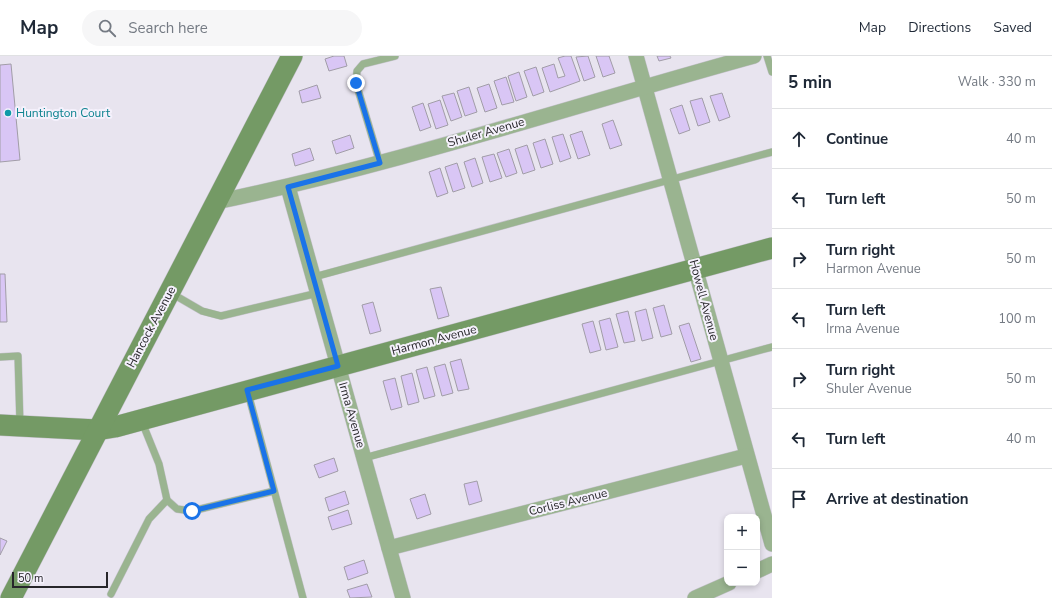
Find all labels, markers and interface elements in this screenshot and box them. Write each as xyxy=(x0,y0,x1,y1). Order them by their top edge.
search box xyxy=(82,10,362,46)
text: Map xyxy=(20,15,58,41)
icon: search xyxy=(96,17,118,39)
text: Search here xyxy=(128,18,208,38)
text: Map xyxy=(859,18,886,37)
text: Directions xyxy=(908,18,971,37)
text: Saved xyxy=(993,18,1032,37)
text: 5 min xyxy=(788,71,832,94)
text: Walk · 330 m xyxy=(958,73,1036,91)
route end xyxy=(347,74,365,92)
place label: Huntington Court xyxy=(16,105,111,121)
marker: Huntington Court xyxy=(3,108,13,118)
street label: Shuler Avenue xyxy=(446,113,526,151)
icon: ahead xyxy=(788,128,810,150)
text: Continue xyxy=(826,129,888,149)
text: 40 m xyxy=(1006,130,1036,148)
icon: left xyxy=(788,188,810,210)
text: Turn left xyxy=(826,189,885,209)
text: 50 m xyxy=(1006,190,1036,208)
text: Turn right xyxy=(826,240,895,260)
icon: right xyxy=(788,248,810,270)
text: 50 m xyxy=(1006,250,1036,268)
street label: Howell Avenue xyxy=(686,258,722,342)
text: Harmon Avenue xyxy=(826,260,921,278)
street label: Hancock Avenue xyxy=(123,284,179,370)
text: Turn left xyxy=(826,300,885,320)
icon: left xyxy=(788,308,810,330)
text: 100 m xyxy=(998,310,1036,328)
text: Irma Avenue xyxy=(826,320,900,338)
street label: Harmon Avenue xyxy=(390,321,478,359)
text: Turn right xyxy=(826,360,895,380)
icon: right xyxy=(788,368,810,390)
text: 50 m xyxy=(1006,370,1036,388)
street label: Irma Avenue xyxy=(335,380,369,450)
text: Shuler Avenue xyxy=(826,380,912,398)
icon: left xyxy=(788,428,810,450)
text: Turn left xyxy=(826,429,885,449)
text: 40 m xyxy=(1006,430,1036,448)
street label: Corliss Avenue xyxy=(527,485,609,519)
icon: arrive xyxy=(788,488,810,510)
text: Arrive at destination xyxy=(826,489,969,509)
route start xyxy=(183,502,201,520)
map controls xyxy=(724,514,760,586)
button: + xyxy=(724,514,760,550)
button: − xyxy=(724,550,760,586)
scale bar xyxy=(12,570,108,589)
text: 50 m xyxy=(18,571,43,586)

